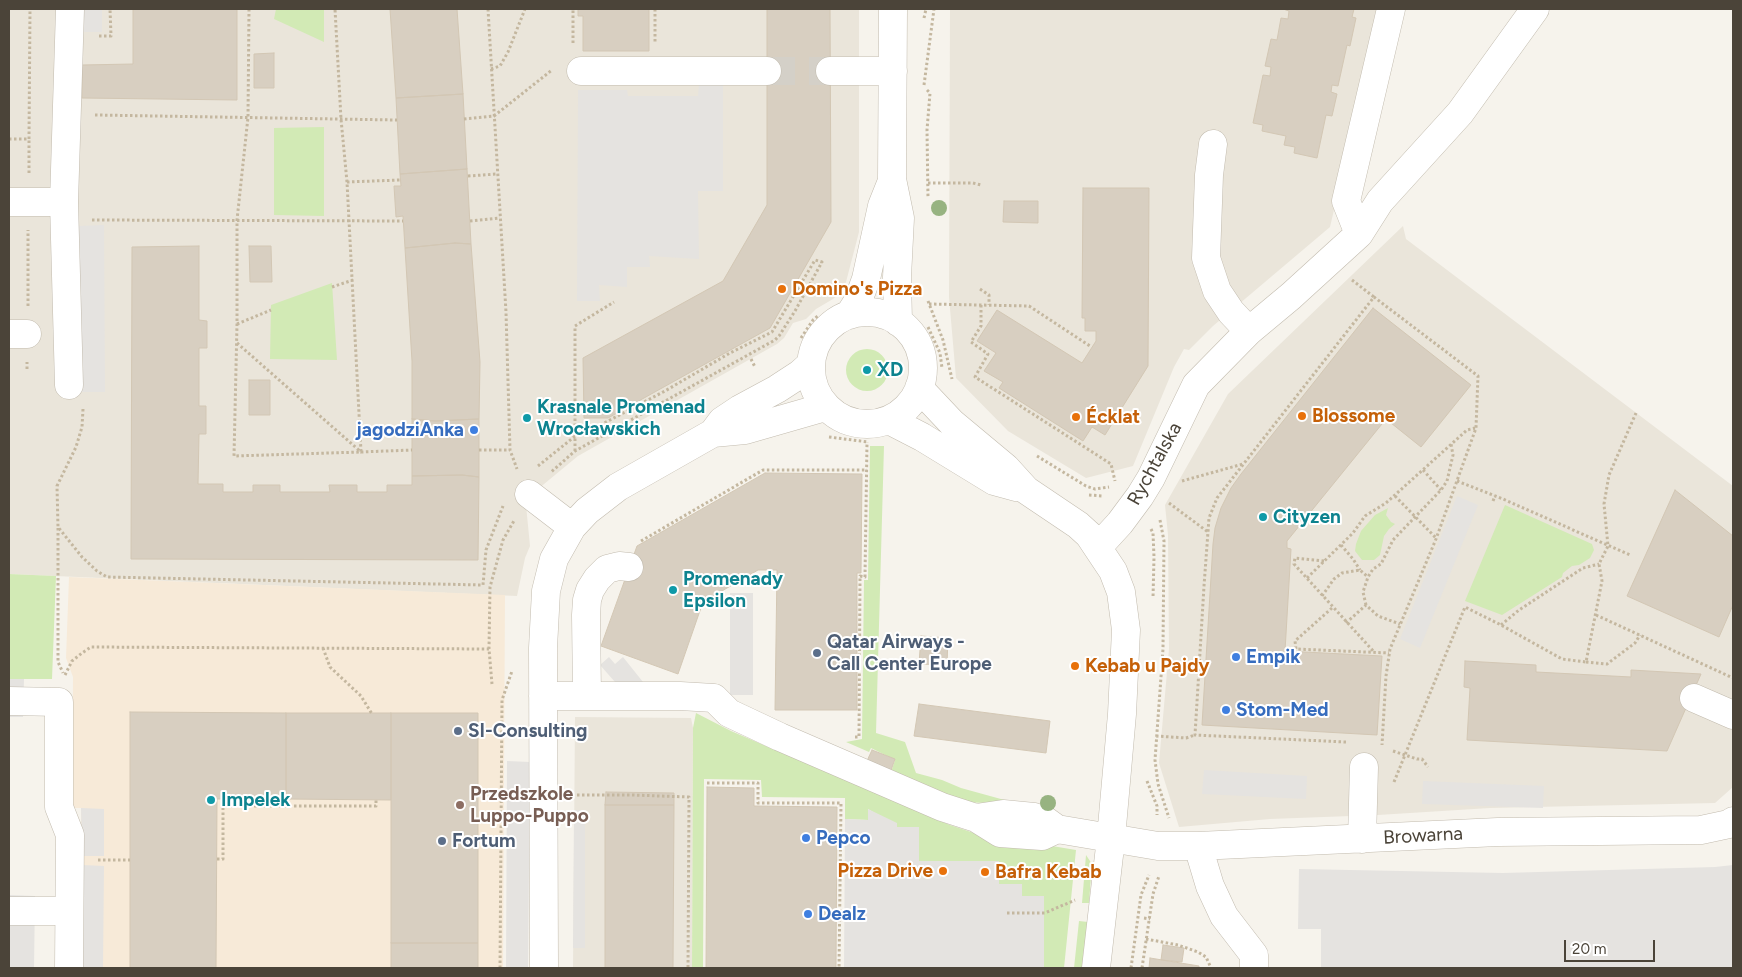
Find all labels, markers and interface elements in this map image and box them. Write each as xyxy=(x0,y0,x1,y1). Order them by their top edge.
place label: Domino's Pizza xyxy=(792,278,922,300)
marker: Domino's Pizza xyxy=(776,283,788,295)
place label: XD xyxy=(877,359,903,381)
marker: XD xyxy=(861,364,873,376)
place label: Krasnale Promenad Wrocławskich xyxy=(537,396,705,440)
place label: Blossome xyxy=(1312,405,1395,427)
place label: Écklat xyxy=(1086,406,1140,428)
marker: Blossome xyxy=(1296,410,1308,422)
marker: Écklat xyxy=(1070,411,1082,423)
marker: Krasnale Promenad Wrocławskich xyxy=(521,412,533,424)
place label: jagodziAnka xyxy=(356,419,464,441)
street label: Rychtalska xyxy=(1123,419,1187,509)
marker: jagodziAnka xyxy=(468,424,480,436)
place label: Cityzen xyxy=(1273,506,1341,528)
marker: Cityzen xyxy=(1257,511,1269,523)
place label: Promenady Epsilon xyxy=(683,568,783,612)
marker: Promenady Epsilon xyxy=(667,584,679,596)
place label: Qatar Airways - Call Center Europe xyxy=(827,631,992,675)
place label: Empik xyxy=(1246,646,1300,668)
marker: Qatar Airways - Call Center Europe xyxy=(811,647,823,659)
marker: Empik xyxy=(1230,651,1242,663)
place label: Kebab u Pajdy xyxy=(1085,655,1209,677)
marker: Kebab u Pajdy xyxy=(1069,660,1081,672)
place label: Stom-Med xyxy=(1236,699,1328,721)
marker: Stom-Med xyxy=(1220,704,1232,716)
place label: SI-Consulting xyxy=(468,720,588,742)
marker: SI-Consulting xyxy=(452,725,464,737)
place label: Przedszkole Luppo-Puppo xyxy=(470,783,589,827)
place label: Impelek xyxy=(221,789,290,811)
marker: Impelek xyxy=(205,794,217,806)
marker: Przedszkole Luppo-Puppo xyxy=(454,799,466,811)
street label: Browarna xyxy=(1383,823,1463,849)
place label: Pepco xyxy=(816,827,871,849)
place label: Fortum xyxy=(452,830,516,852)
marker: Pepco xyxy=(800,832,812,844)
marker: Fortum xyxy=(436,835,448,847)
place label: Pizza Drive xyxy=(838,860,933,882)
place label: Bafra Kebab xyxy=(995,861,1101,883)
marker: Pizza Drive xyxy=(937,865,949,877)
marker: Bafra Kebab xyxy=(979,866,991,878)
place label: Dealz xyxy=(818,903,866,925)
marker: Dealz xyxy=(802,908,814,920)
scale bar xyxy=(1567,930,1658,962)
text: 20 m xyxy=(1572,940,1606,958)

